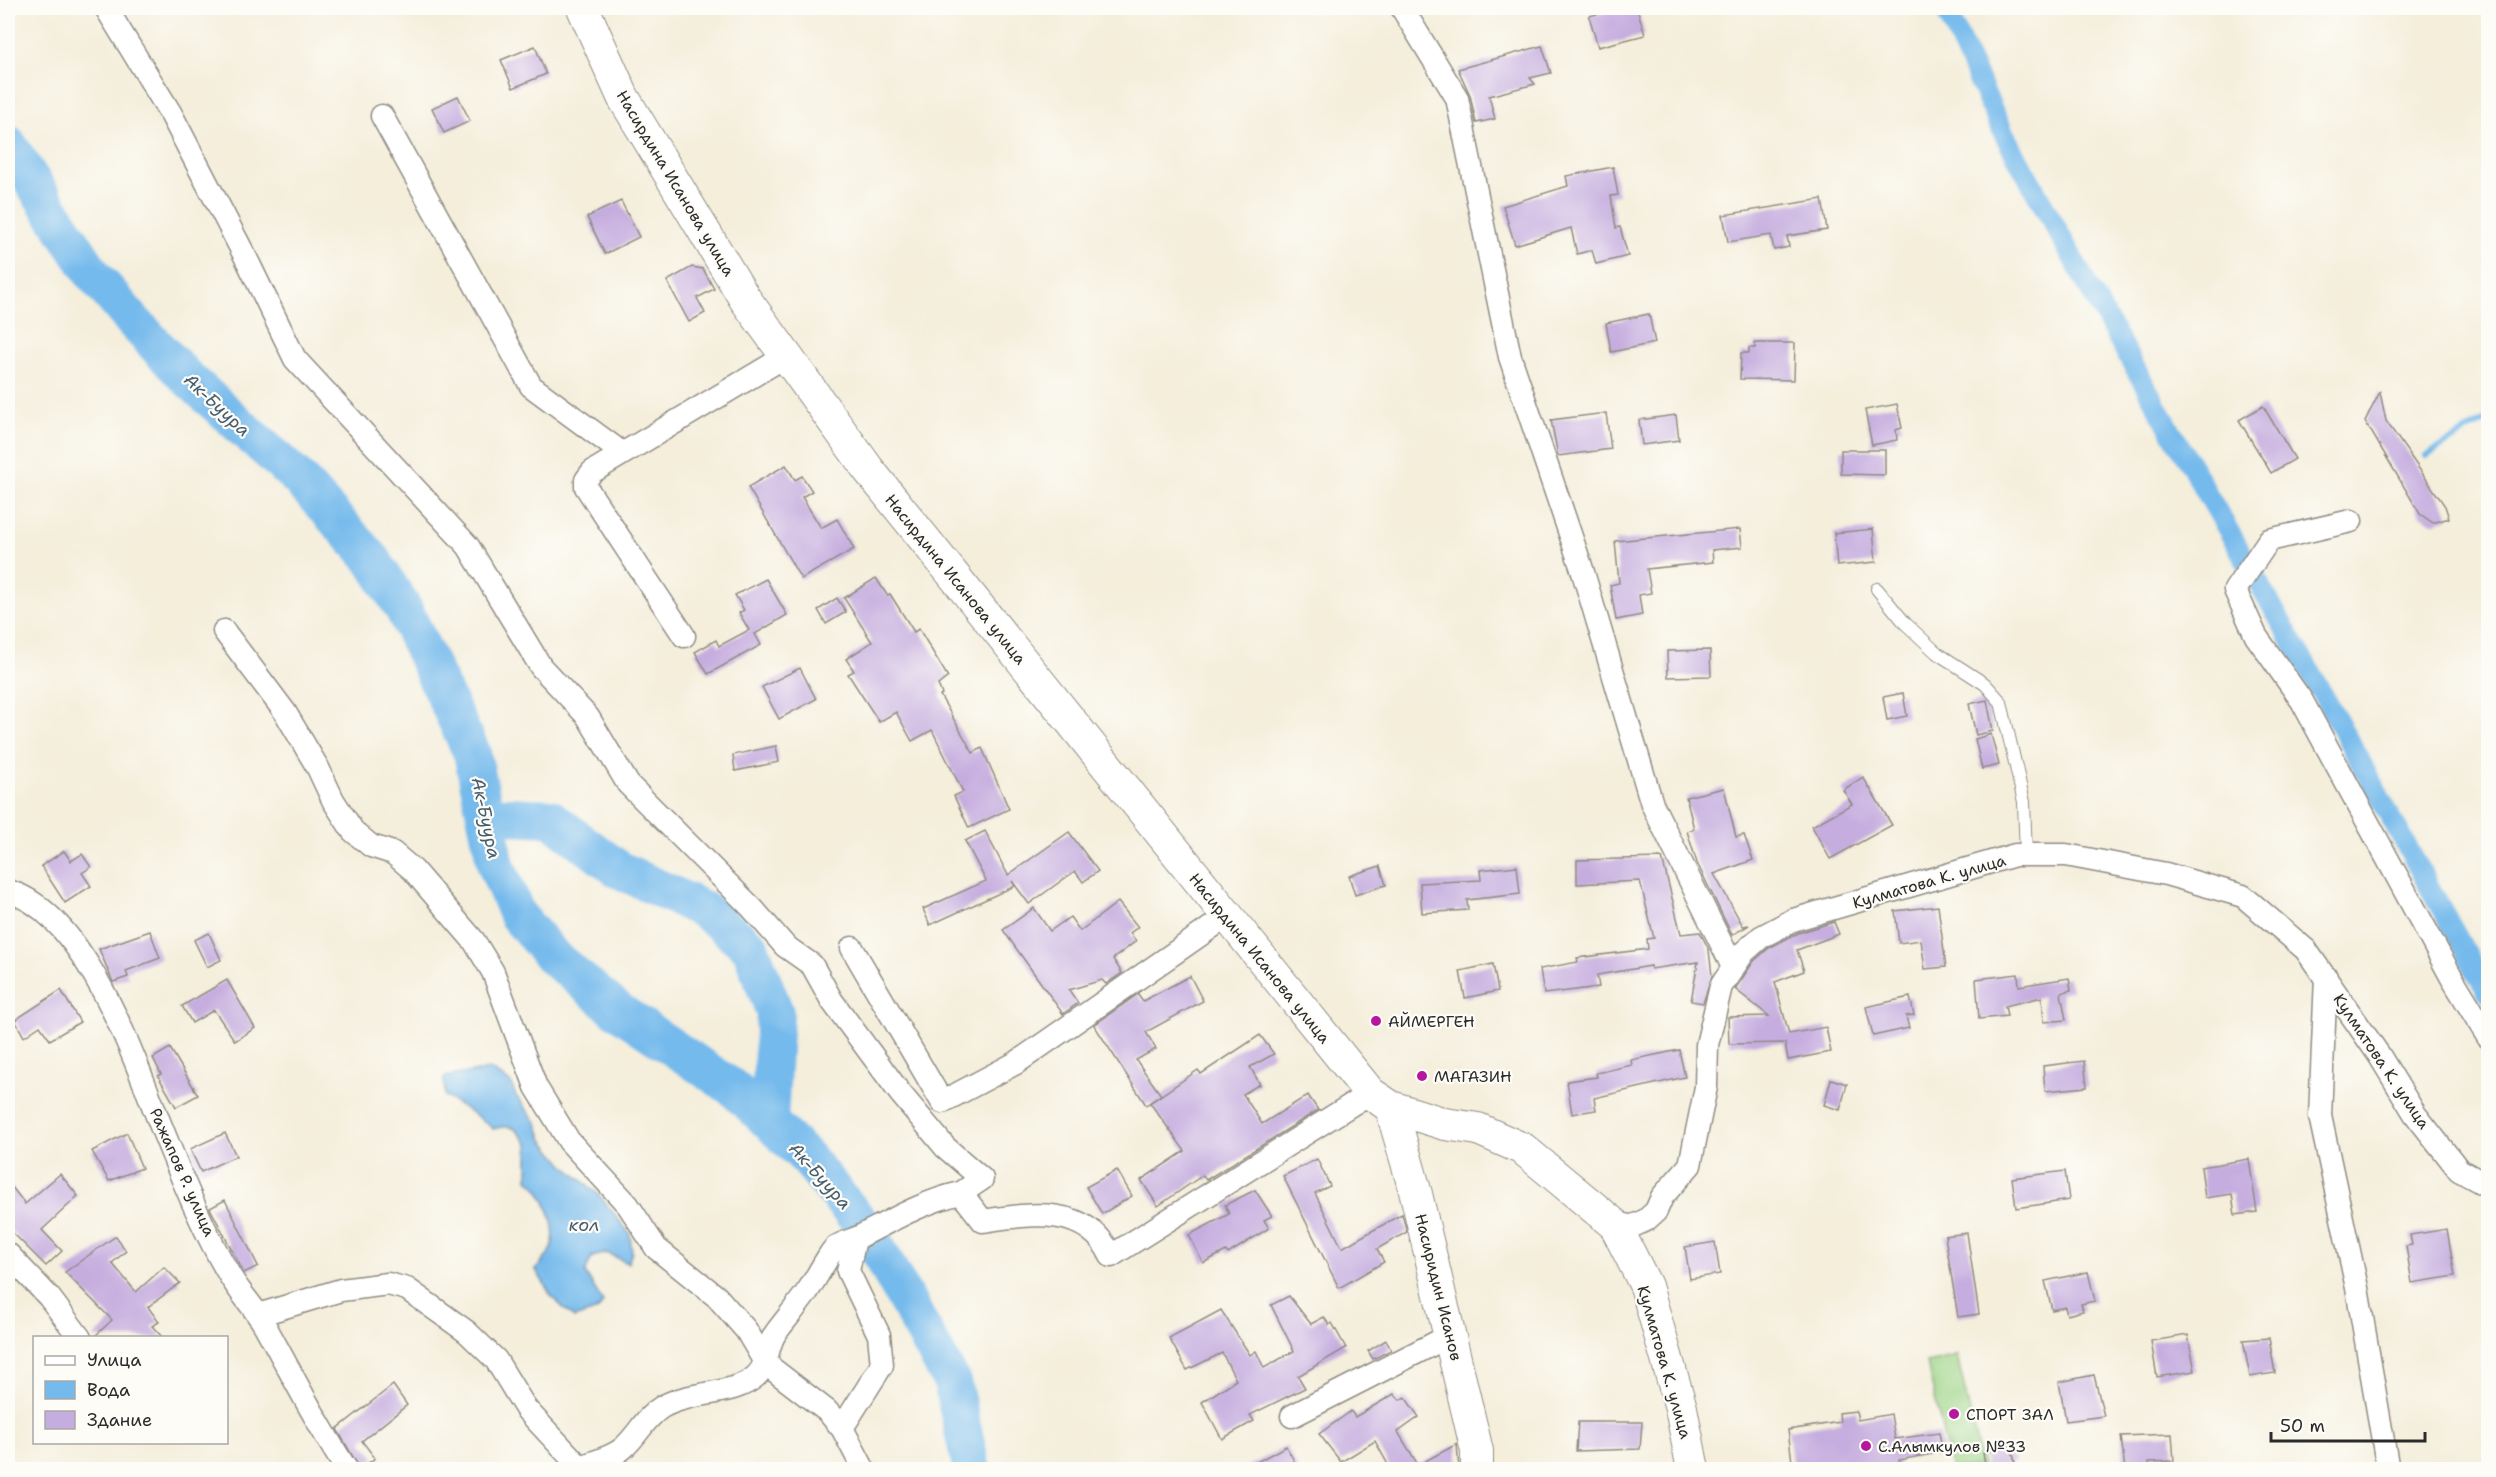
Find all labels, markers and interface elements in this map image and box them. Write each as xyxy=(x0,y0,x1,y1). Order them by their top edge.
street label: Насирдина Исанова улица xyxy=(612,86,740,280)
water label: Ак-Буура xyxy=(179,368,255,442)
street label: Насирдина Исанова улица xyxy=(880,490,1031,669)
water label: Ак-Буура xyxy=(466,775,506,861)
street label: Кулматова К. улица xyxy=(1850,850,2008,913)
street label: Насирдина Исанова улица xyxy=(1184,869,1335,1048)
street label: Кулматова К. улица xyxy=(2329,990,2435,1133)
place label: АЙМЕРГЕН xyxy=(1388,1011,1475,1032)
marker: АЙМЕРГЕН xyxy=(1369,1014,1383,1028)
place label: МАГАЗИН xyxy=(1434,1066,1512,1087)
marker: МАГАЗИН xyxy=(1415,1069,1429,1083)
street label: Ражапов Р. улица xyxy=(145,1105,220,1240)
water label: Ак-Буура xyxy=(783,1137,857,1215)
street label: Насиридин Исанов xyxy=(1410,1211,1467,1363)
water label: кол xyxy=(569,1213,599,1237)
street label: Кулматова К. улица xyxy=(1633,1283,1696,1441)
legend xyxy=(33,1336,228,1444)
text: Улица xyxy=(87,1348,141,1372)
text: Вода xyxy=(87,1378,130,1402)
place label: СПОРТ ЗАЛ xyxy=(1966,1404,2054,1425)
scale bar xyxy=(2271,1405,2426,1443)
marker: СПОРТ ЗАЛ xyxy=(1947,1407,1961,1421)
text: Здание xyxy=(87,1408,152,1432)
text: 50 m xyxy=(2280,1414,2325,1438)
place label: С.Алымкулов №33 xyxy=(1878,1436,2026,1457)
marker: С.Алымкулов №33 xyxy=(1859,1439,1873,1453)

